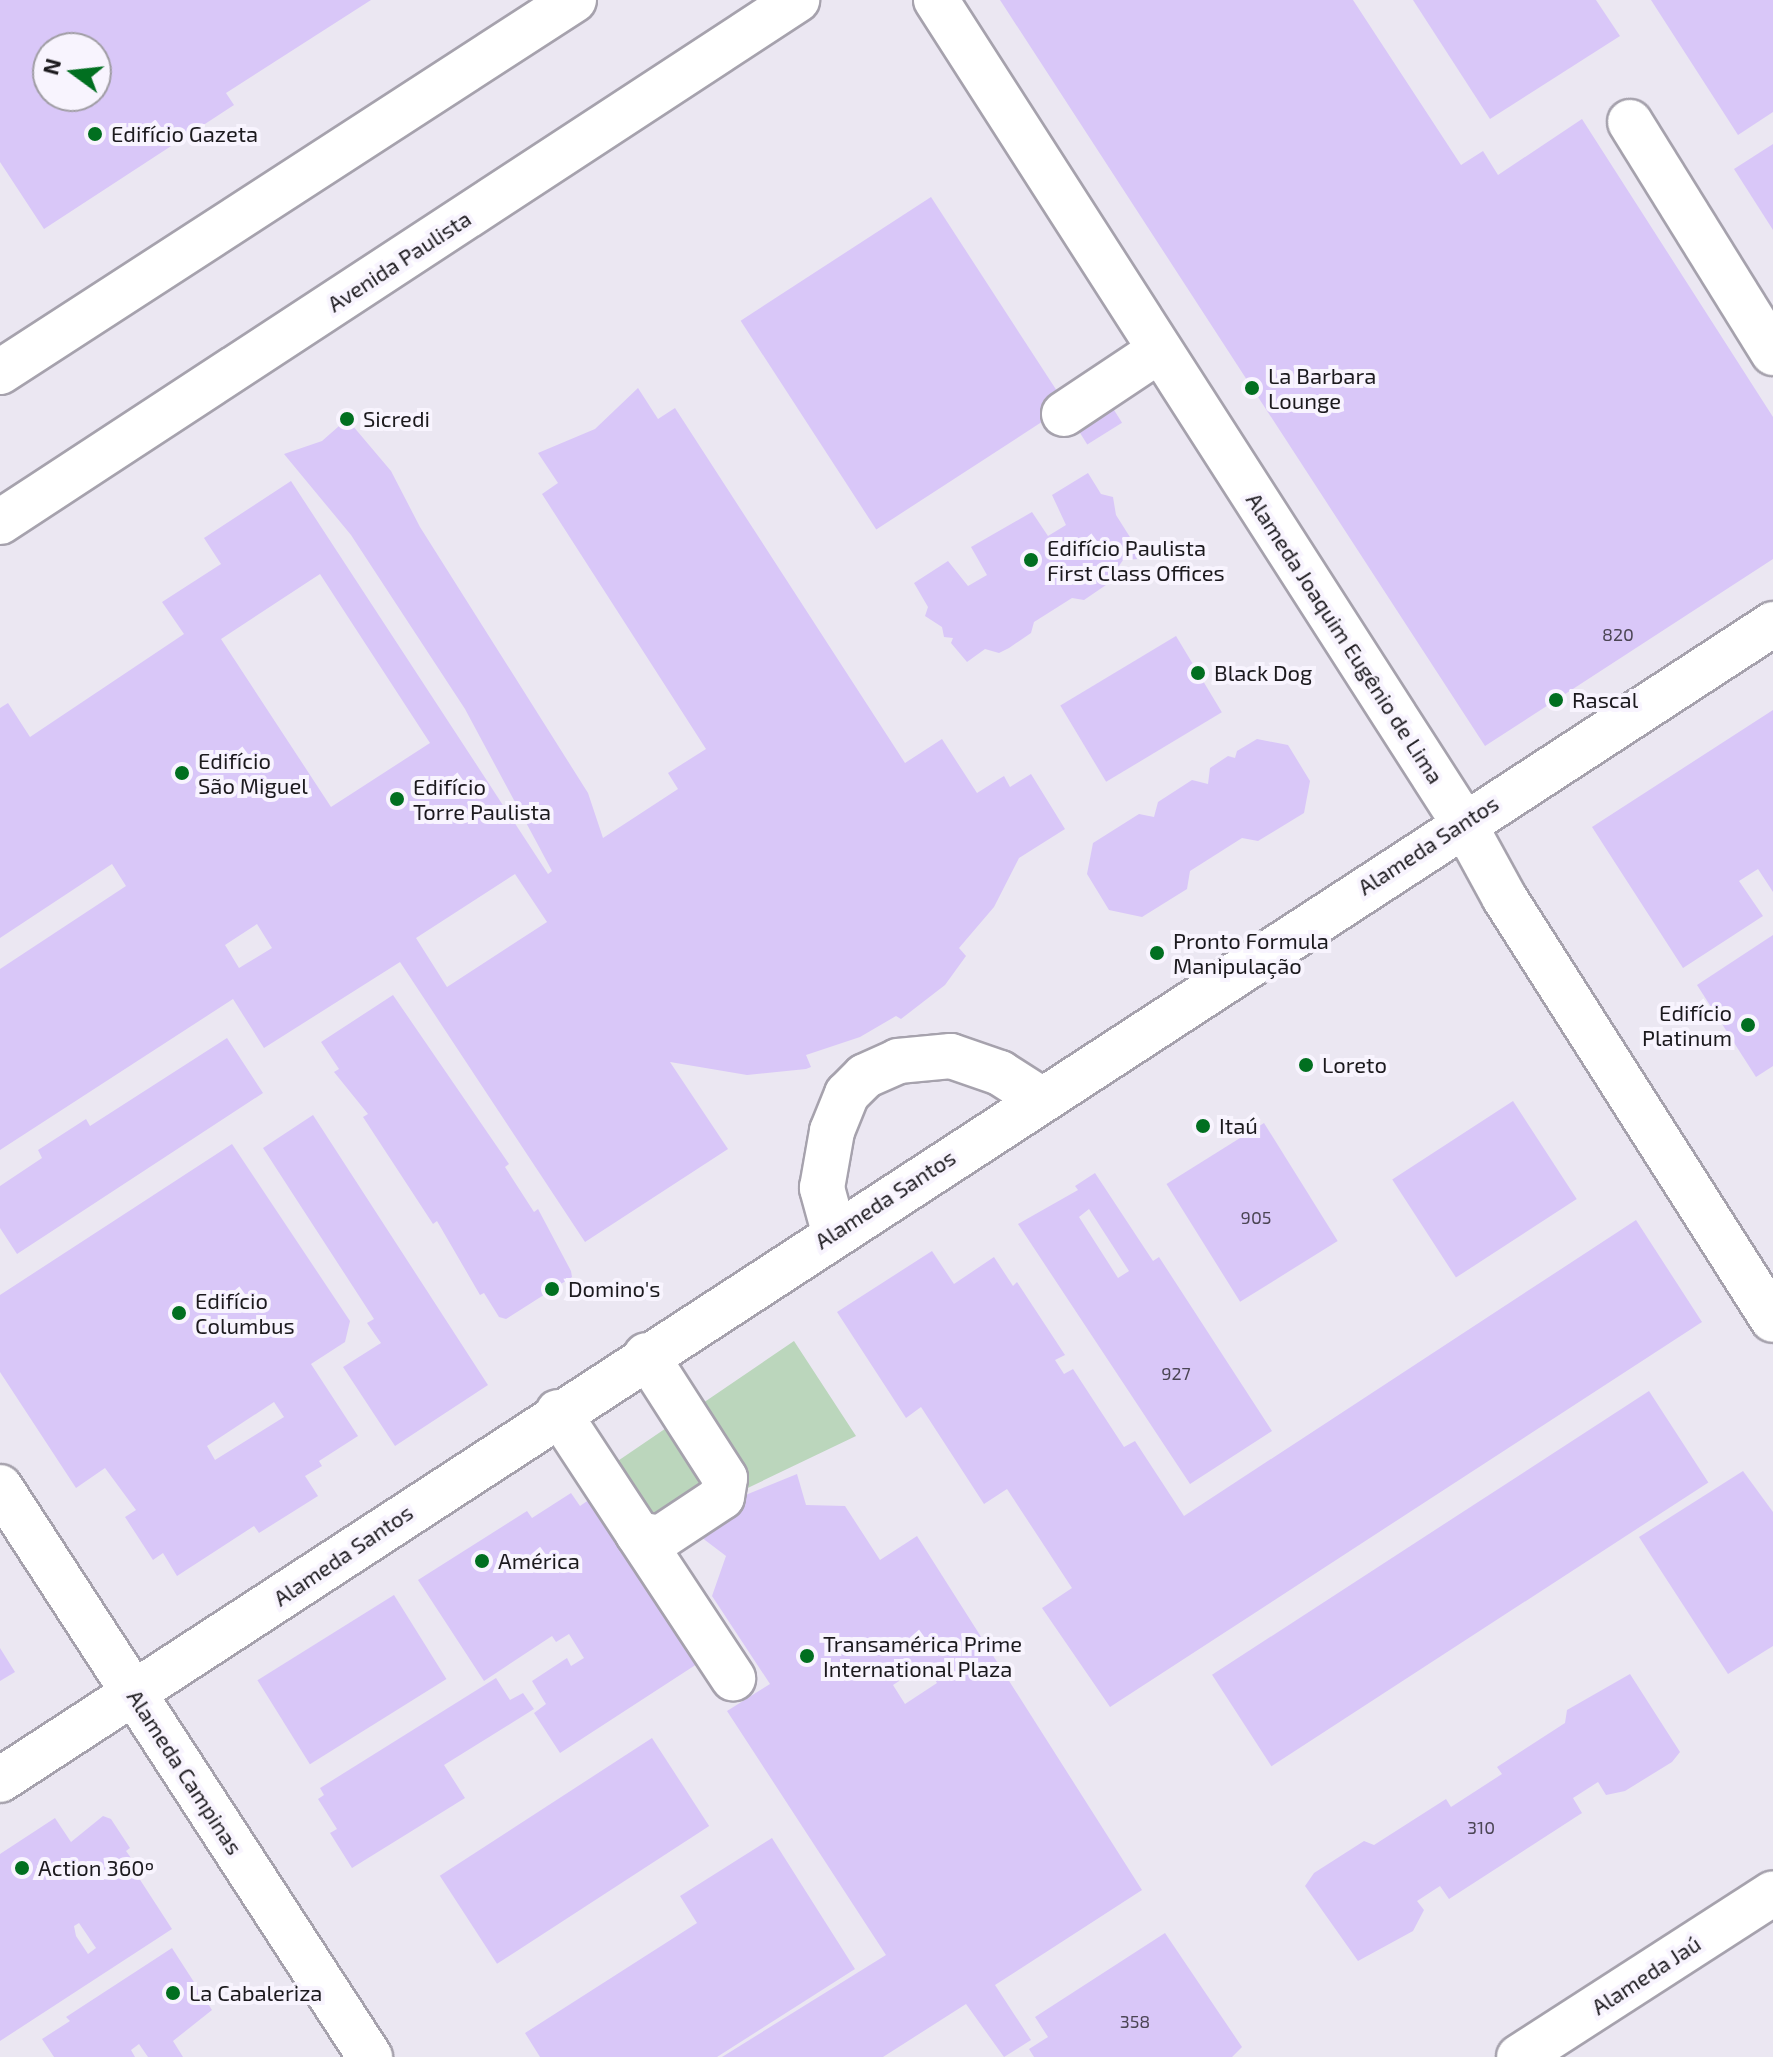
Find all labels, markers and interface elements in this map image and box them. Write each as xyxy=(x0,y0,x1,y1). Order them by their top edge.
north arrow xyxy=(32,32,112,112)
text: N xyxy=(36,55,65,77)
place label: Edifício Gazeta xyxy=(111,121,258,147)
marker: Edifício Gazeta xyxy=(86,125,104,143)
street label: Avenida Paulista xyxy=(322,205,476,317)
place label: La Barbara Lounge xyxy=(1268,362,1376,414)
marker: La Barbara Lounge xyxy=(1243,379,1261,397)
place label: Sicredi xyxy=(363,406,430,432)
marker: Sicredi xyxy=(338,410,356,428)
street label: Alameda Joaquim Eugênio de Lima xyxy=(1241,488,1449,788)
place label: Edifício Paulista First Class Offices xyxy=(1047,534,1225,586)
marker: Edifício Paulista First Class Offices xyxy=(1022,551,1040,569)
house number: 820 xyxy=(1602,623,1634,645)
place label: Black Dog xyxy=(1214,660,1312,686)
marker: Black Dog xyxy=(1189,664,1207,682)
place label: Rascal xyxy=(1572,687,1638,713)
marker: Rascal xyxy=(1547,691,1565,709)
place label: Edifício São Miguel xyxy=(198,747,308,798)
marker: Edifício São Miguel xyxy=(173,764,191,782)
place label: Edifício Torre Paulista xyxy=(413,773,551,824)
marker: Edifício Torre Paulista xyxy=(388,790,406,808)
street label: Alameda Santos xyxy=(1353,790,1503,900)
place label: Pronto Formula Manipulação xyxy=(1173,927,1329,978)
marker: Pronto Formula Manipulação xyxy=(1148,944,1166,962)
place label: Edifício Platinum xyxy=(1642,999,1732,1050)
marker: Edifício Platinum xyxy=(1739,1016,1757,1034)
place label: Loreto xyxy=(1322,1052,1387,1078)
marker: Loreto xyxy=(1297,1056,1315,1074)
place label: Itaú xyxy=(1219,1113,1258,1139)
marker: Itaú xyxy=(1194,1117,1212,1135)
street label: Alameda Santos xyxy=(810,1144,960,1254)
house number: 905 xyxy=(1241,1206,1271,1228)
place label: Domino's xyxy=(568,1276,660,1302)
marker: Domino's xyxy=(543,1280,561,1298)
place label: Edifício Columbus xyxy=(195,1287,295,1338)
marker: Edifício Columbus xyxy=(170,1304,188,1322)
house number: 927 xyxy=(1161,1362,1191,1384)
street label: Alameda Santos xyxy=(268,1499,418,1611)
place label: América xyxy=(498,1548,580,1574)
marker: América xyxy=(473,1552,491,1570)
place label: Transamérica Prime International Plaza xyxy=(823,1630,1022,1682)
marker: Transamérica Prime International Plaza xyxy=(798,1647,816,1665)
street label: Alameda Campinas xyxy=(122,1685,248,1859)
house number: 310 xyxy=(1467,1816,1495,1838)
place label: Action 360º xyxy=(38,1855,154,1881)
marker: Action 360º xyxy=(13,1859,31,1877)
street label: Alameda Jaú xyxy=(1586,1930,1706,2020)
place label: La Cabaleriza xyxy=(189,1980,322,2006)
marker: La Cabaleriza xyxy=(164,1984,182,2002)
house number: 358 xyxy=(1120,2010,1150,2032)

